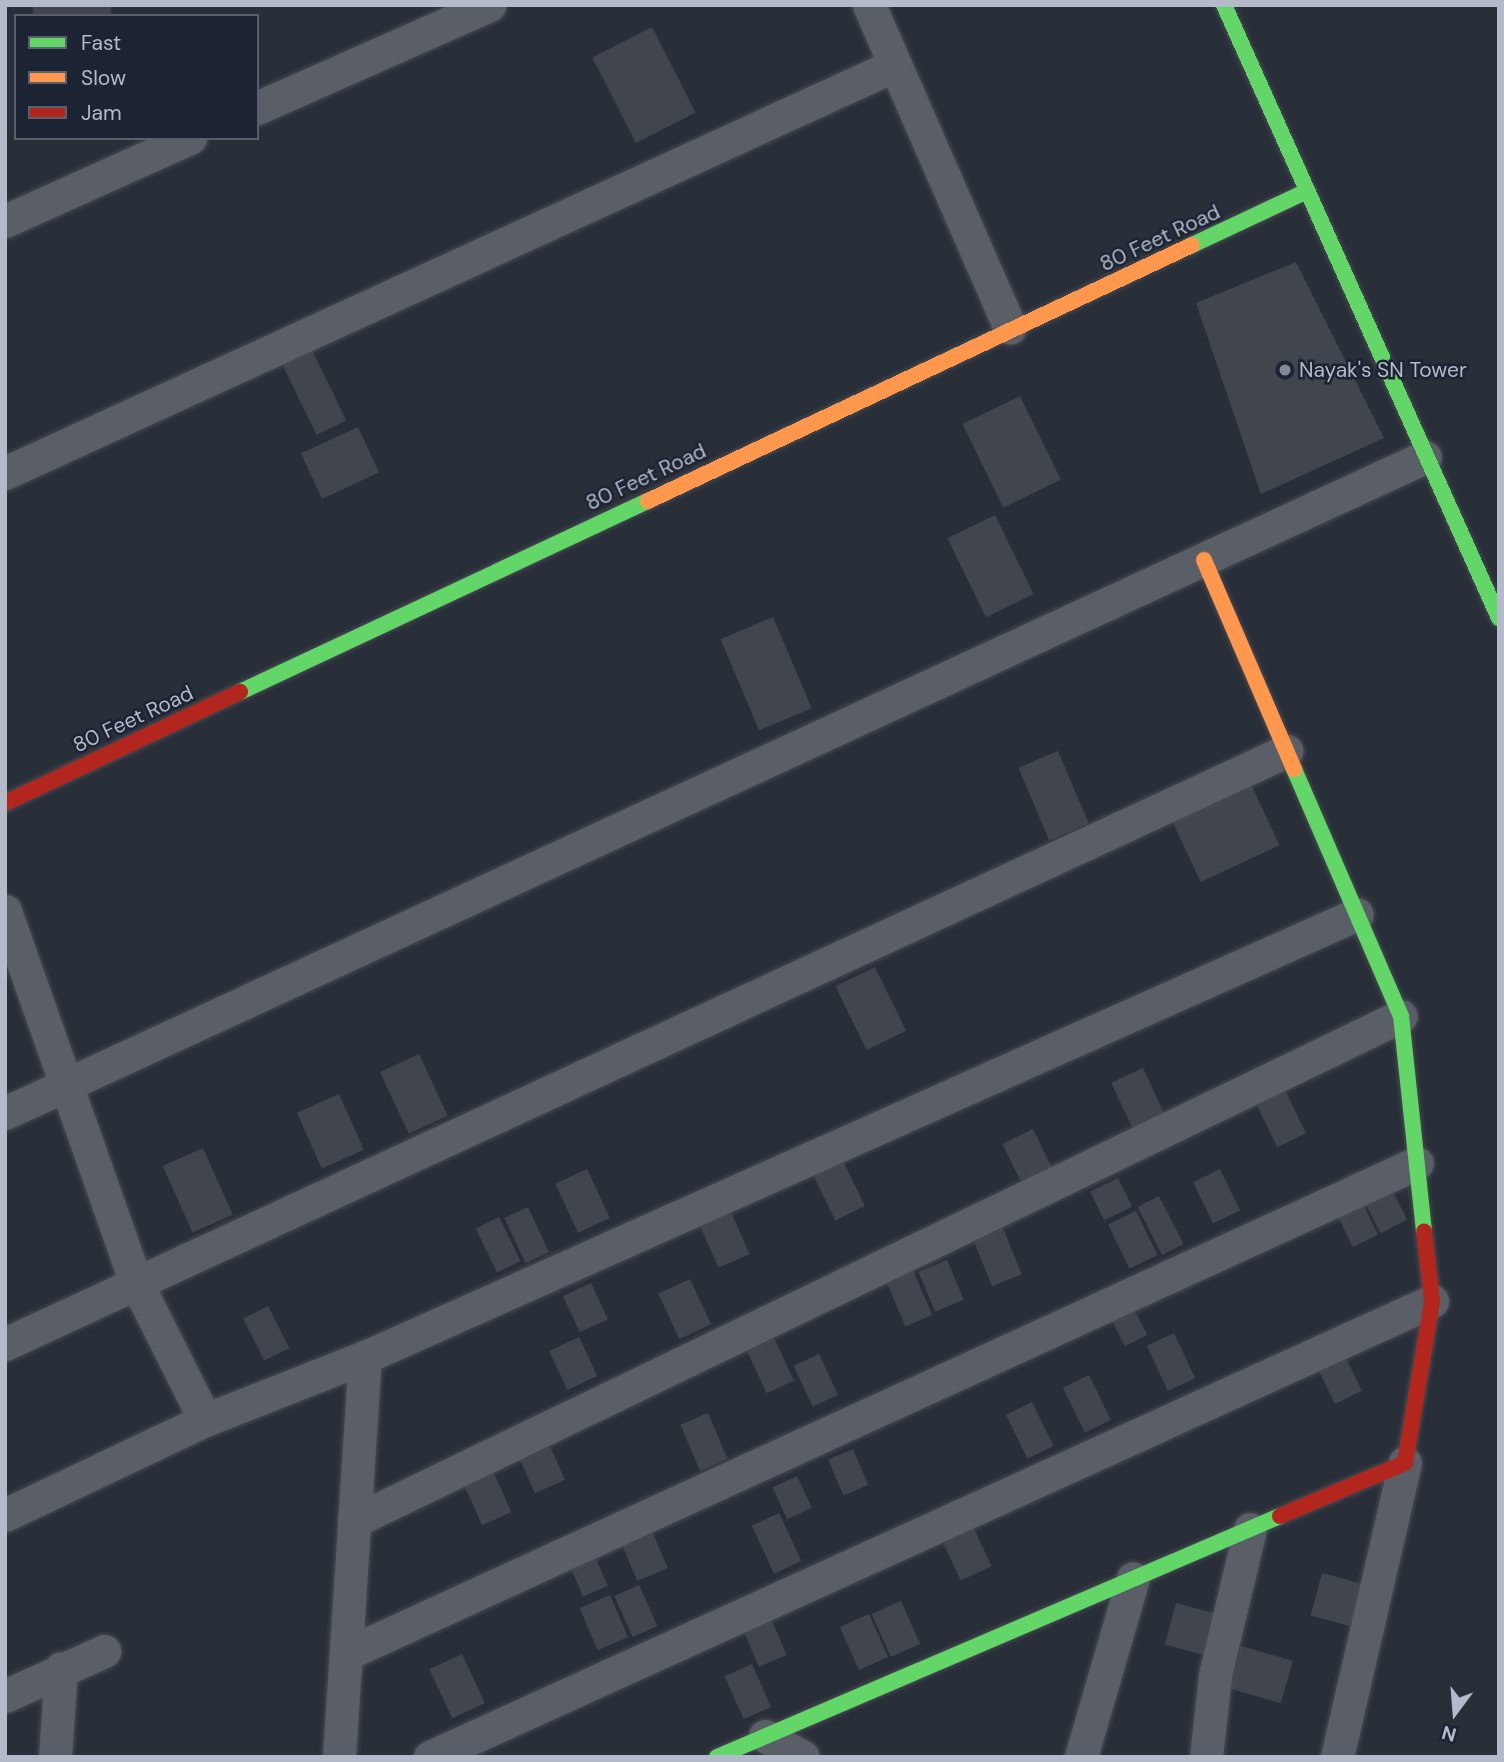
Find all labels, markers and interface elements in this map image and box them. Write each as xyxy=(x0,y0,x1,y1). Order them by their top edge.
legend xyxy=(14,14,259,140)
text: Fast xyxy=(81,29,121,57)
text: Slow xyxy=(81,64,126,92)
text: Jam xyxy=(81,99,122,127)
street label: 80 Feet Road xyxy=(1096,199,1224,277)
place label: Nayak's SN Tower xyxy=(1299,357,1467,383)
marker: Nayak's SN Tower xyxy=(1277,362,1293,378)
street label: 80 Feet Road xyxy=(582,438,710,516)
street label: 80 Feet Road xyxy=(69,680,197,758)
north arrow xyxy=(1420,1678,1490,1748)
text: N xyxy=(1439,1720,1459,1748)

